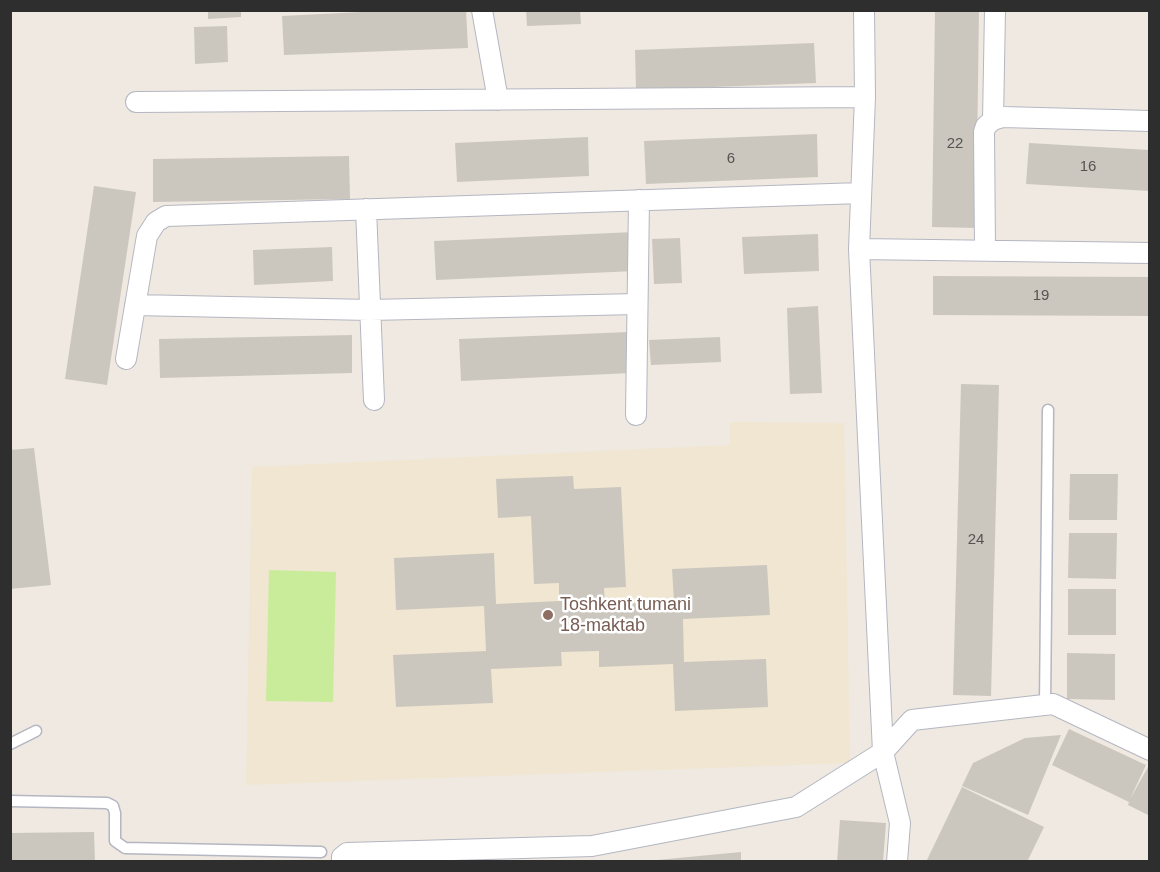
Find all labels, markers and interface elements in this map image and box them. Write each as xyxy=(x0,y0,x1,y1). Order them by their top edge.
house number: 22 xyxy=(947,135,963,153)
house number: 6 xyxy=(727,150,735,168)
house number: 16 xyxy=(1080,158,1096,176)
house number: 19 xyxy=(1033,287,1049,305)
house number: 24 xyxy=(968,531,984,549)
place label: Toshkent tumani 18-maktab xyxy=(560,594,691,636)
marker: Toshkent tumani 18-maktab xyxy=(541,608,555,622)

